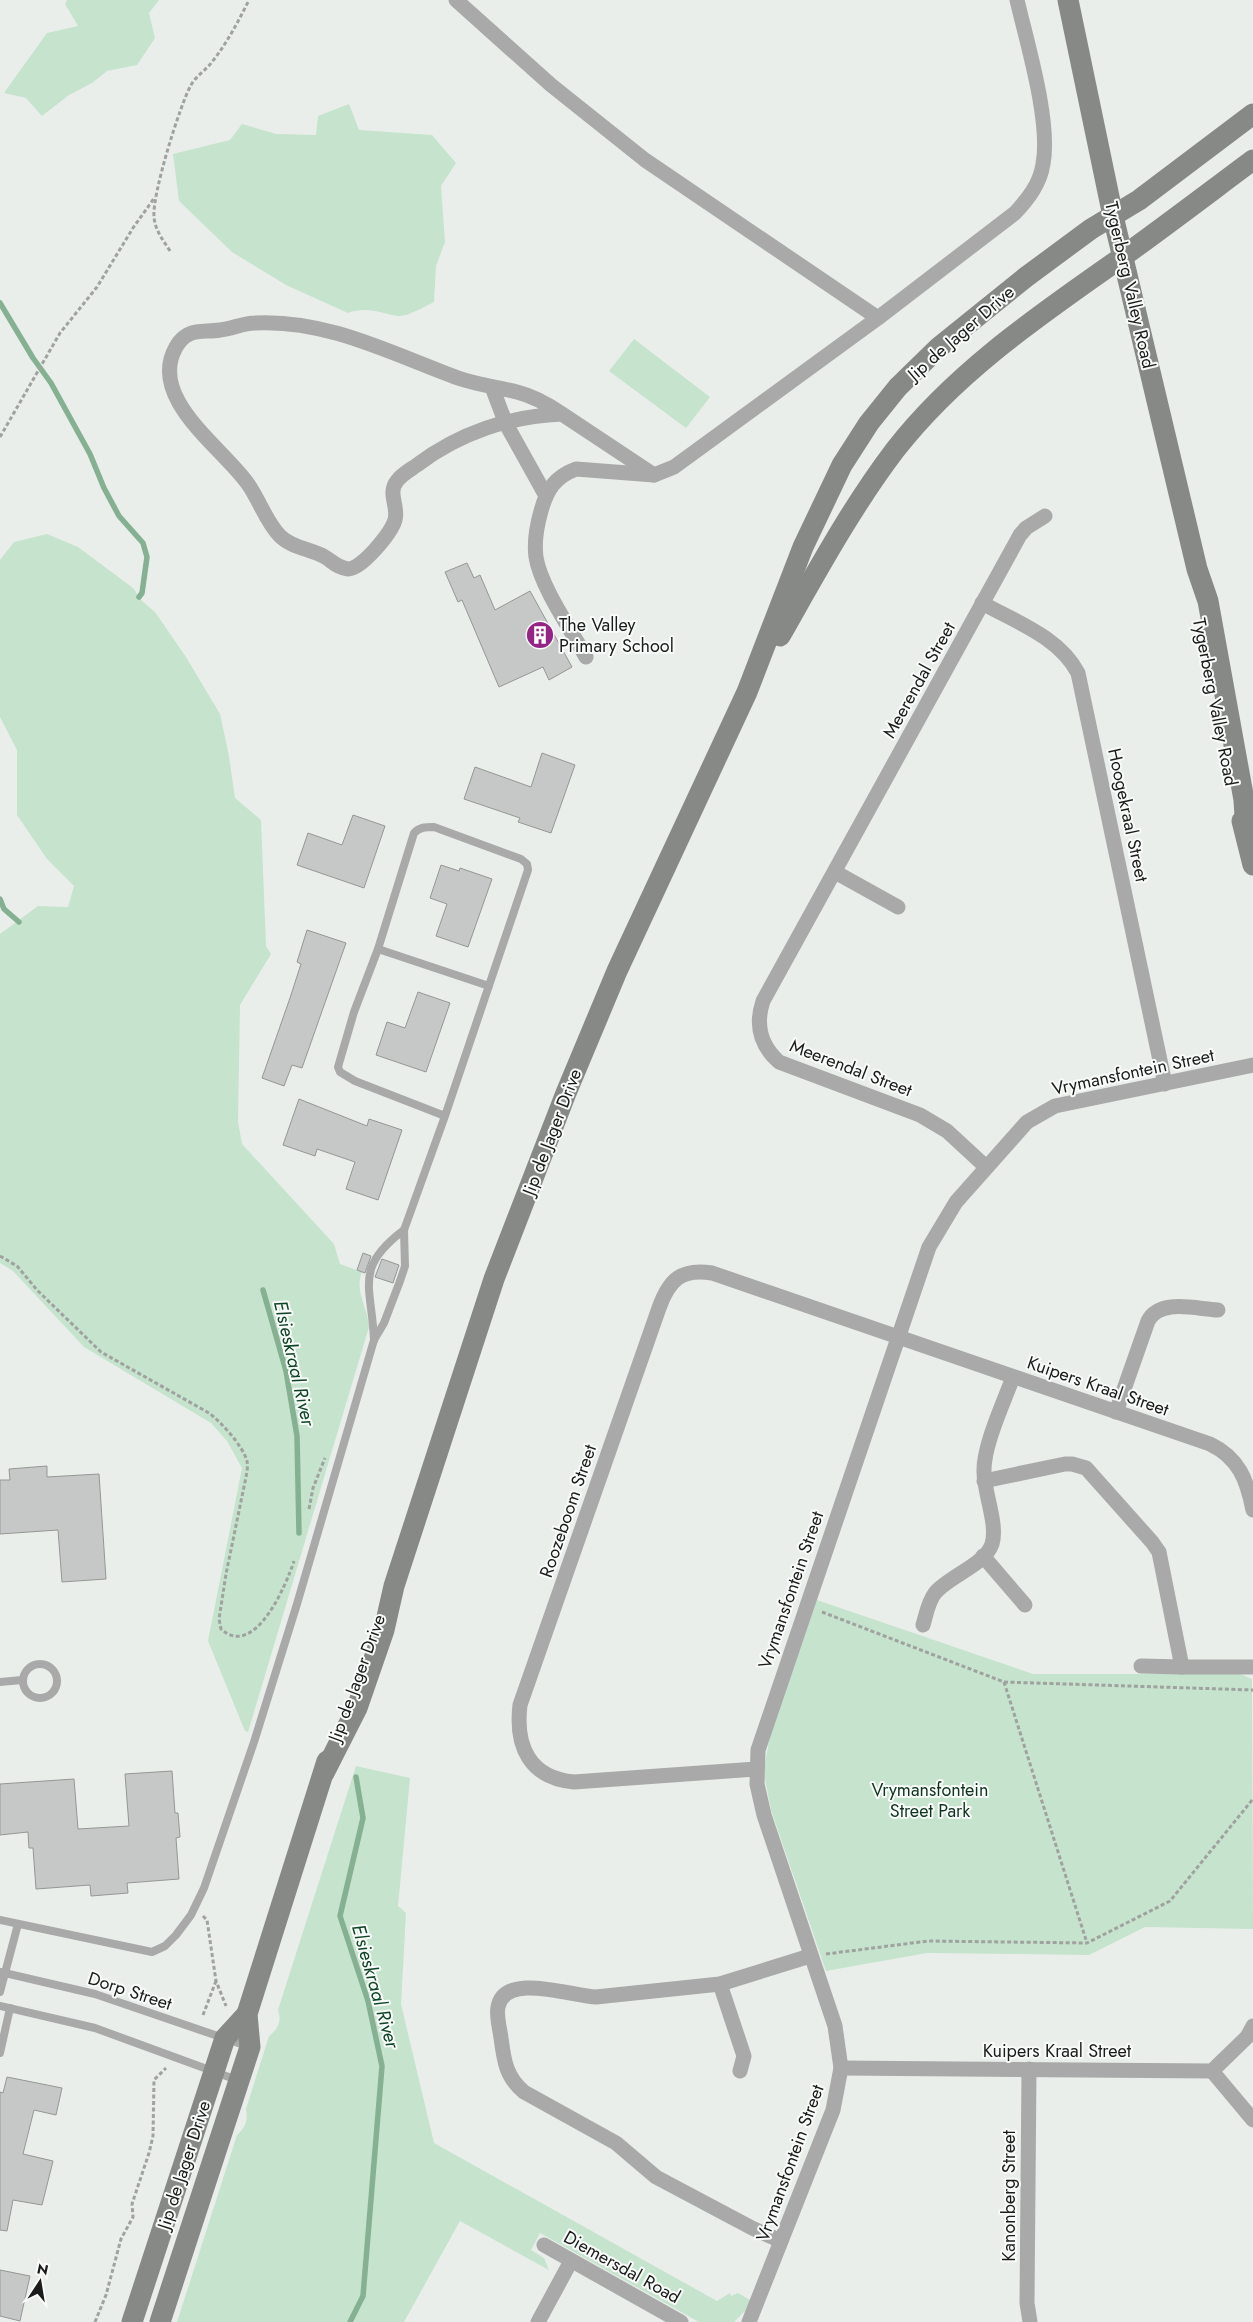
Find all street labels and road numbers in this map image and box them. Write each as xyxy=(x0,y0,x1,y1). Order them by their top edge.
street label: Tygerberg Valley Road xyxy=(1098,199,1162,371)
street label: Jip de Jager Drive xyxy=(901,279,1020,388)
street label: Tygerberg Valley Road xyxy=(1186,616,1244,788)
street label: Meerendal Street xyxy=(876,617,962,743)
street label: Hoogekraal Street xyxy=(1101,746,1155,885)
street label: Meerendal Street xyxy=(786,1033,917,1104)
street label: Vrymansfontein Street xyxy=(1050,1042,1217,1102)
street label: Jip de Jager Drive xyxy=(515,1065,588,1201)
street label: Kuipers Kraal Street xyxy=(1024,1350,1173,1423)
street label: Roozeboom Street xyxy=(533,1440,603,1581)
street label: Vrymansfontein Street xyxy=(752,1507,830,1672)
street label: Jip de Jager Drive xyxy=(321,1611,392,1747)
street label: Dorp Street xyxy=(85,1965,176,2017)
street label: Kuipers Kraal Street xyxy=(983,2038,1132,2064)
street label: Vrymansfontein Street xyxy=(750,2080,831,2245)
street label: Jip de Jager Drive xyxy=(150,2097,217,2234)
street label: Kanonberg Street xyxy=(996,2130,1022,2262)
street label: Diemersdal Road xyxy=(559,2224,685,2310)

